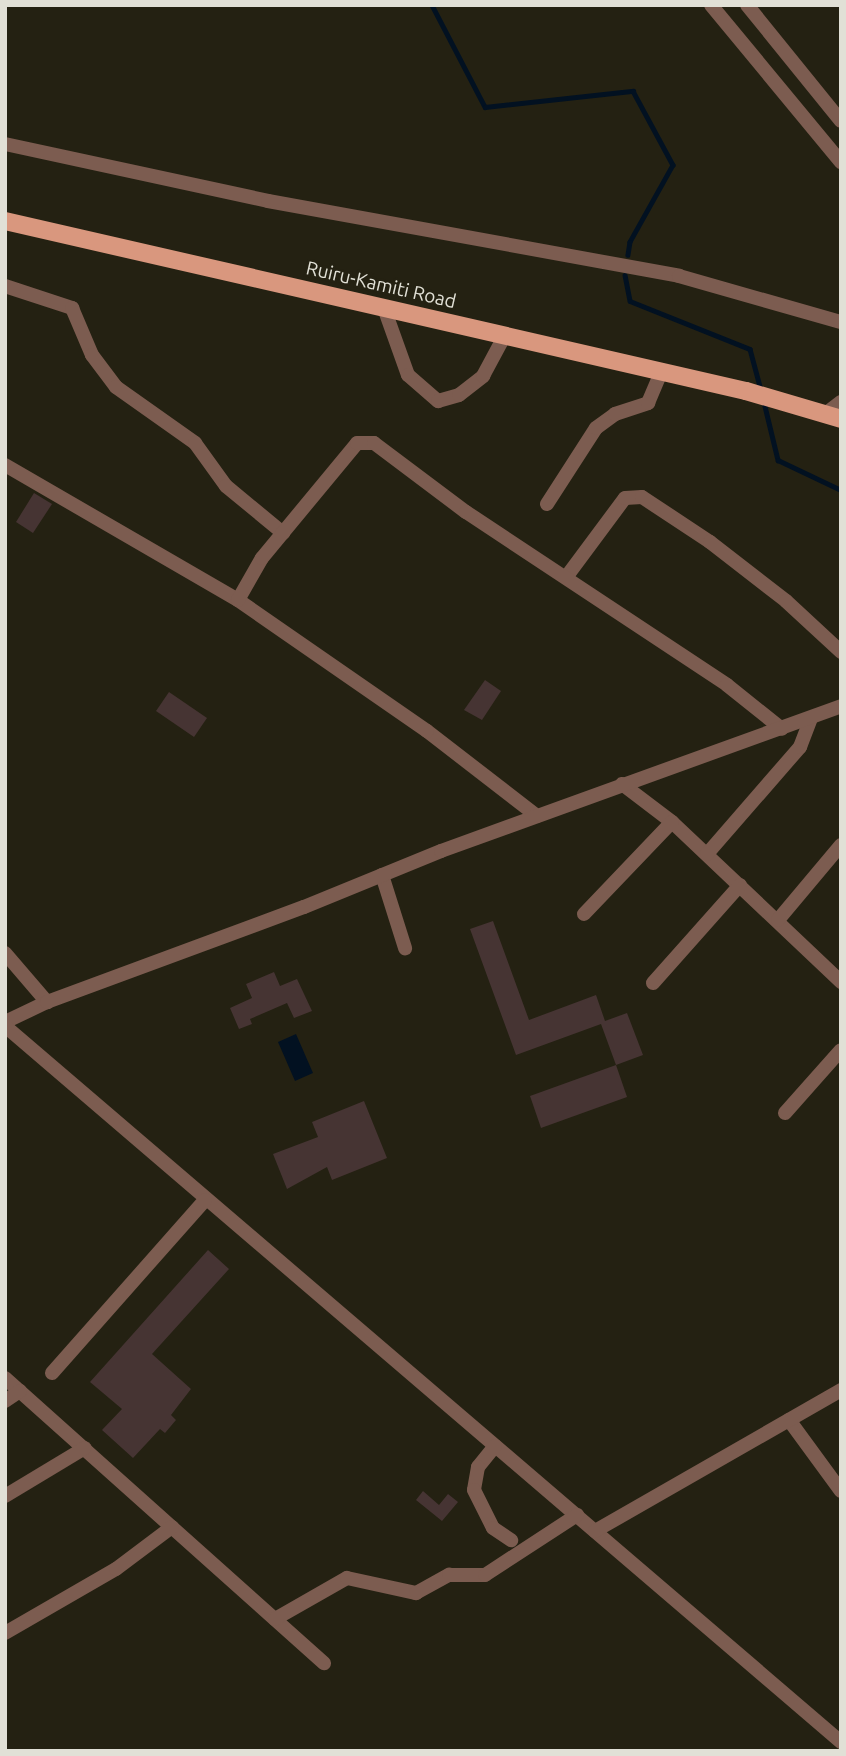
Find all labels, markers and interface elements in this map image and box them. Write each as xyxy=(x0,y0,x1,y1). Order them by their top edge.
street label: Ruiru-Kamiti Road xyxy=(304,257,458,313)

